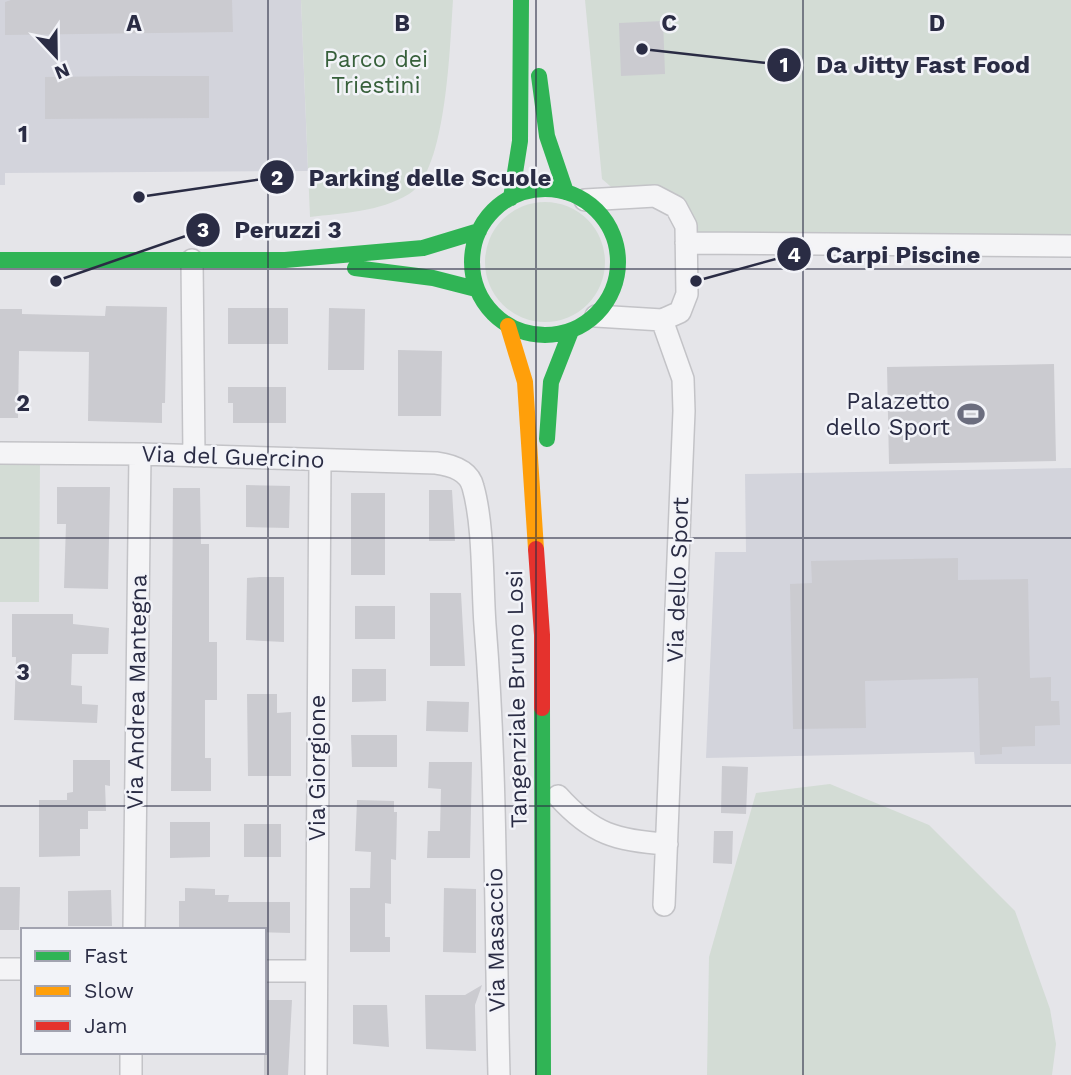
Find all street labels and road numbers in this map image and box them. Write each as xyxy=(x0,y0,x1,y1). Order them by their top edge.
street label: Via del Guercino xyxy=(141,440,325,474)
street label: Via dello Sport xyxy=(662,496,694,663)
street label: Tangenziale Bruno Losi xyxy=(501,570,533,828)
street label: Via Andrea Mantegna xyxy=(121,574,153,810)
street label: Via Giorgione xyxy=(304,695,331,841)
street label: Via Masaccio xyxy=(481,867,511,1013)

